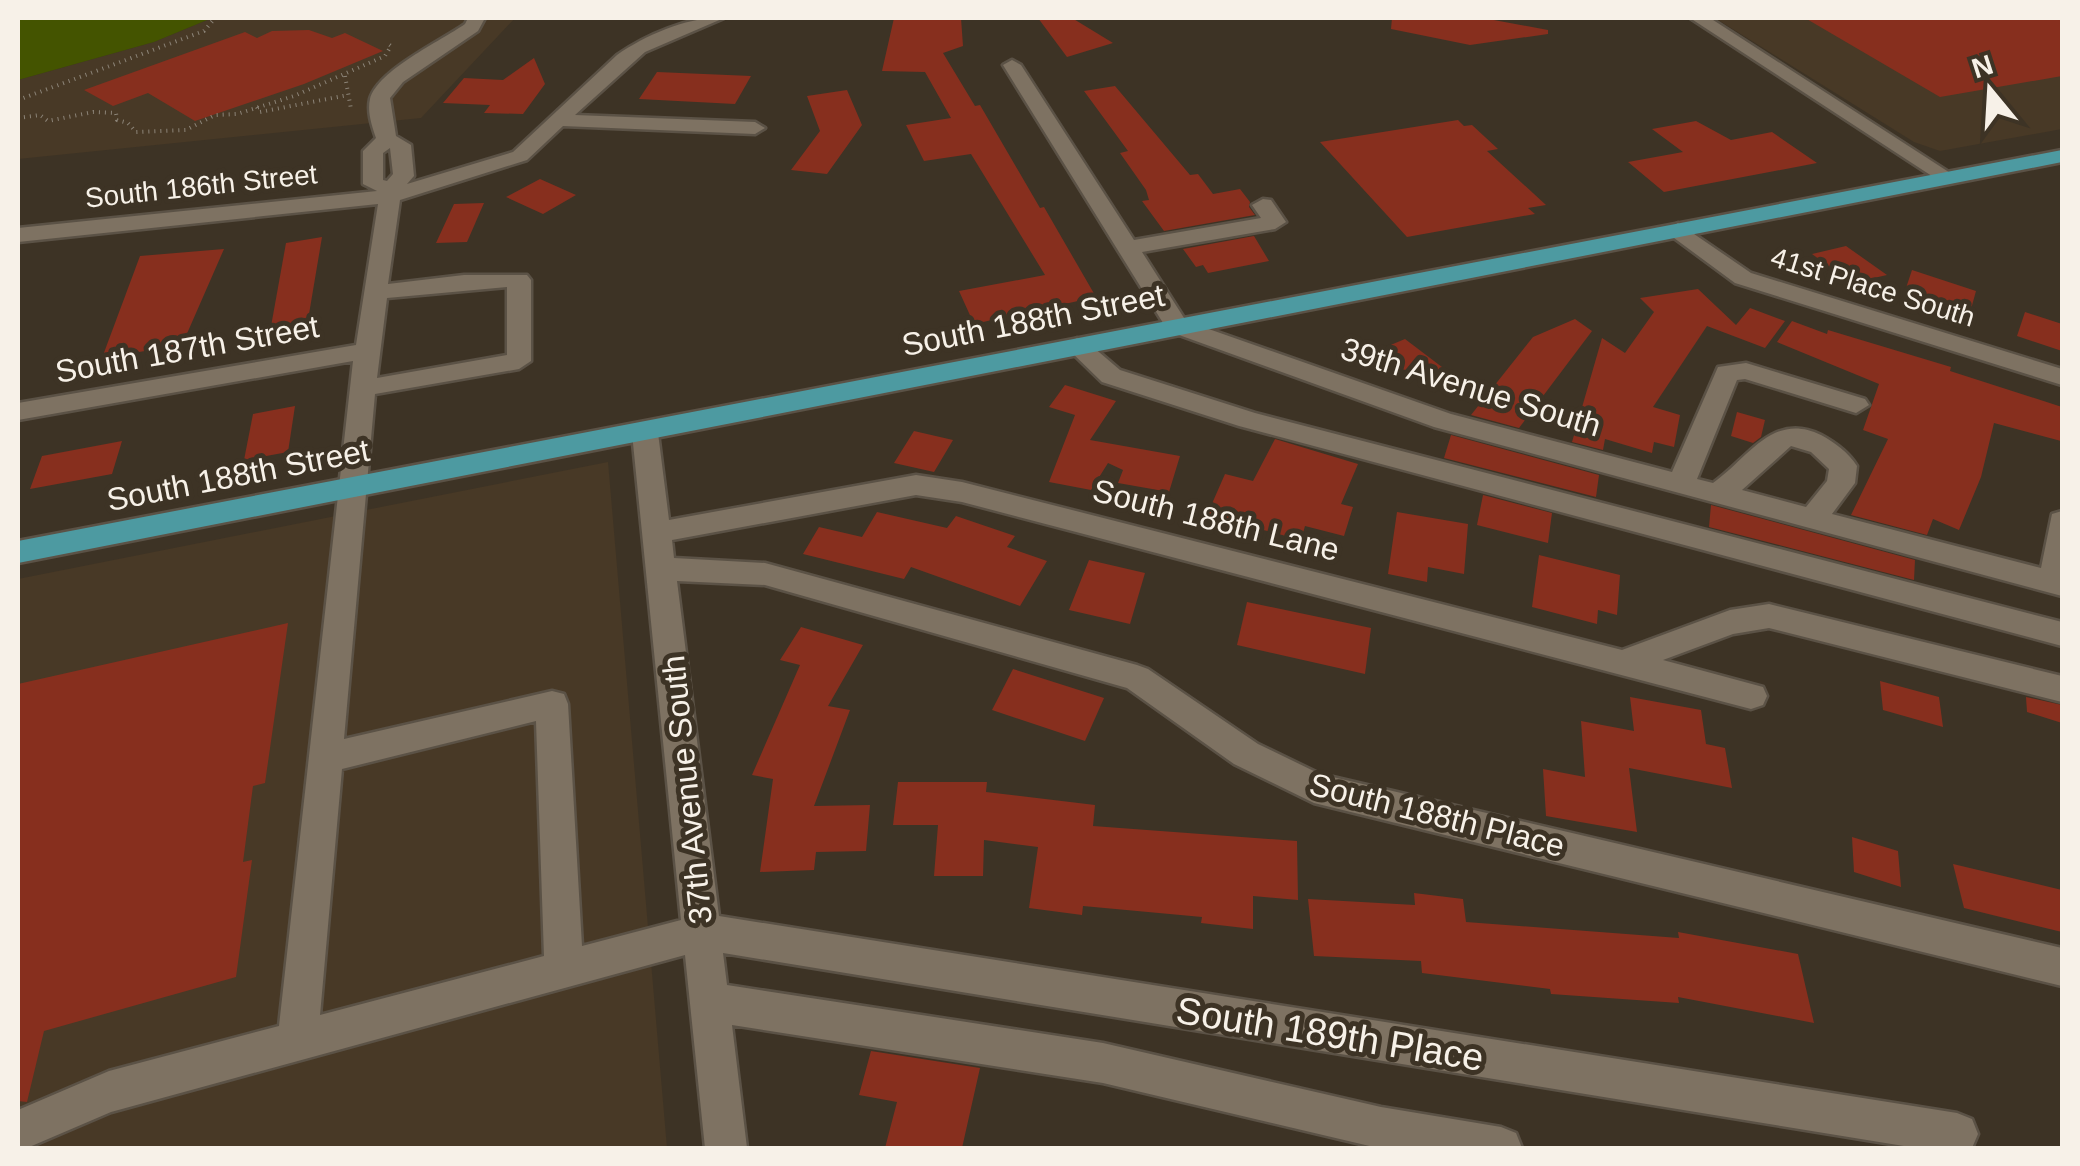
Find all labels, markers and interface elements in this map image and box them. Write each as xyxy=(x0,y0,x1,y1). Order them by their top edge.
north arrow xyxy=(1940,40,2040,140)
text: N xyxy=(1968,49,1997,85)
street label: South 186th Street xyxy=(83,158,319,214)
street label: 41st Place South xyxy=(1767,241,1979,333)
street label: South 188th Street xyxy=(899,277,1168,363)
street label: South 187th Street xyxy=(52,308,322,390)
street label: 39th Avenue South xyxy=(1337,330,1605,444)
street label: South 188th Street xyxy=(104,432,373,518)
street label: South 188th Lane xyxy=(1089,472,1343,568)
street label: 37th Avenue South xyxy=(655,654,719,926)
street label: South 188th Place xyxy=(1306,766,1568,864)
street label: South 189th Place xyxy=(1173,989,1487,1079)

